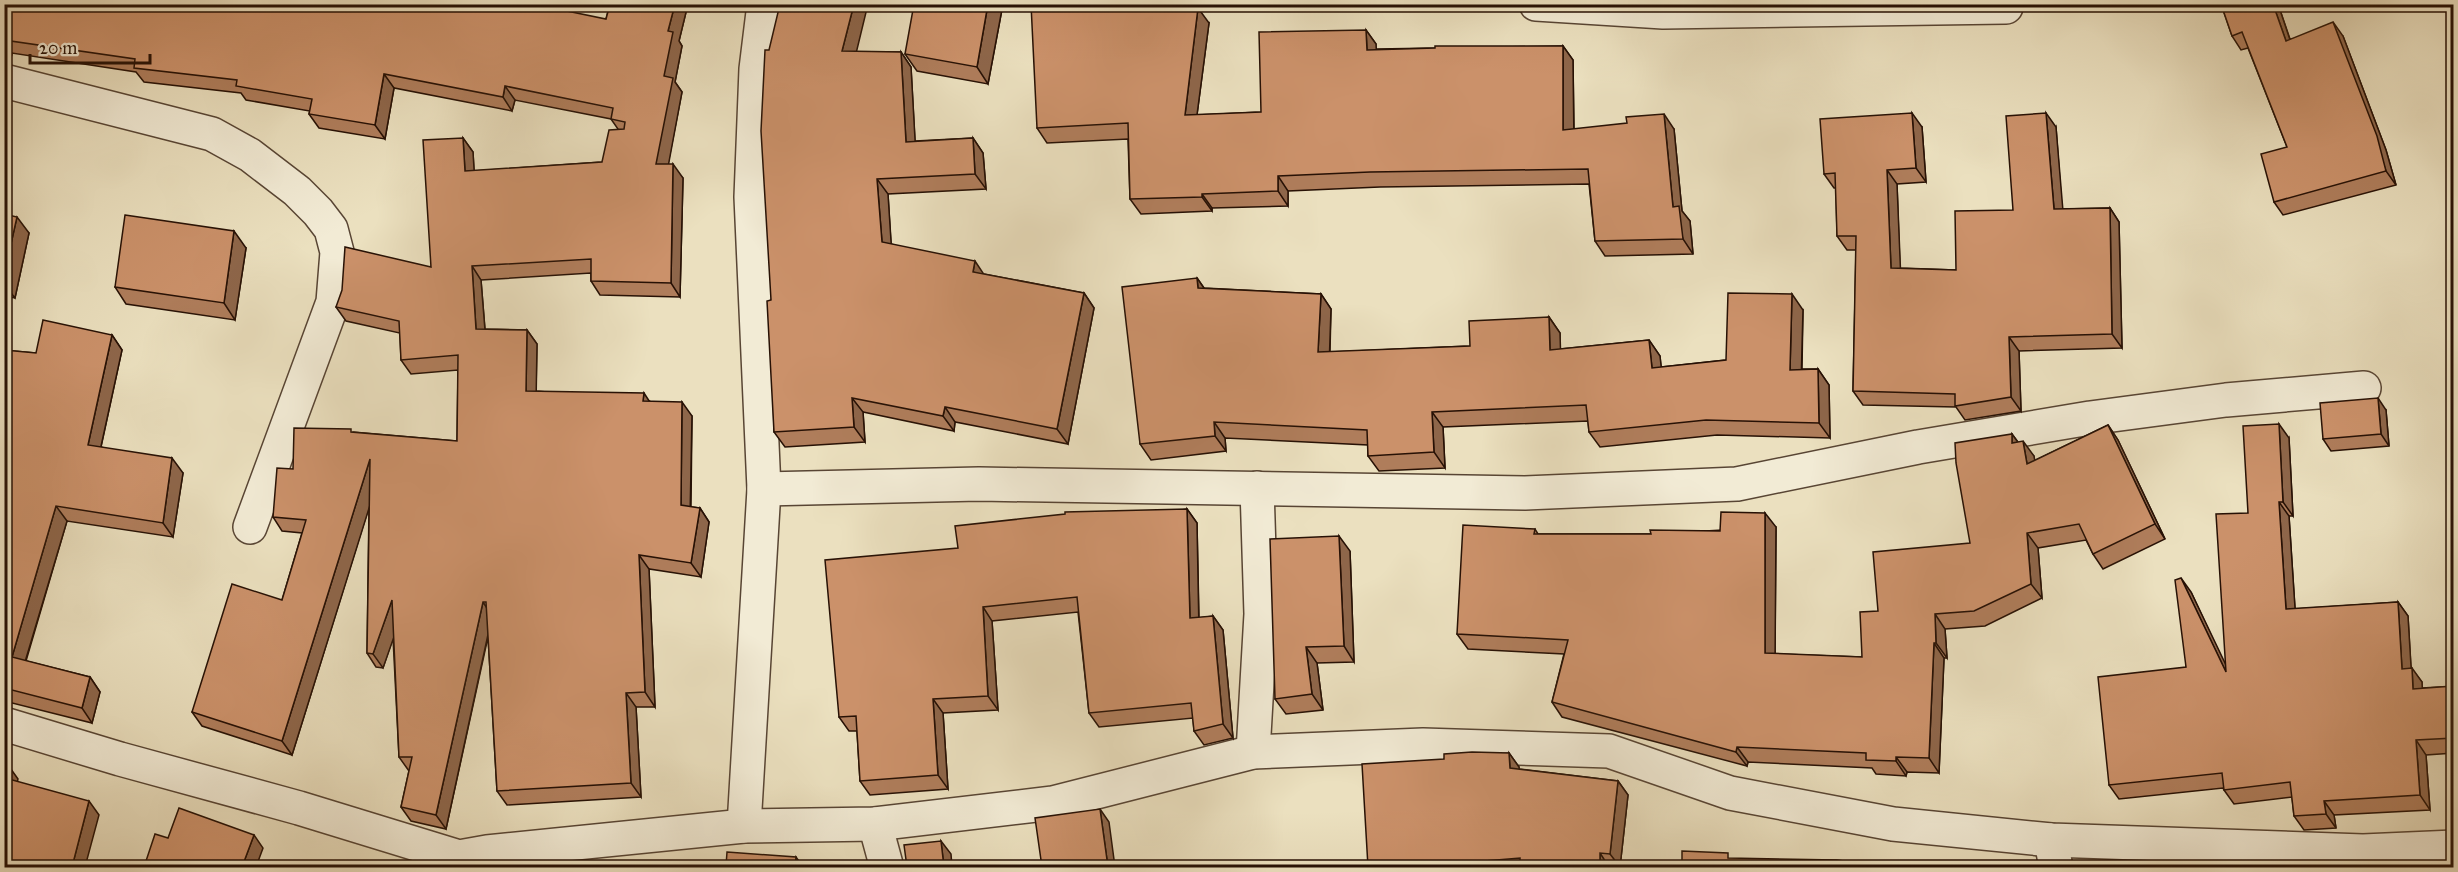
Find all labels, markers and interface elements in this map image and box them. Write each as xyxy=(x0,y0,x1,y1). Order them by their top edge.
scale bar xyxy=(30,27,150,65)
text: 20 m xyxy=(39,37,77,59)

